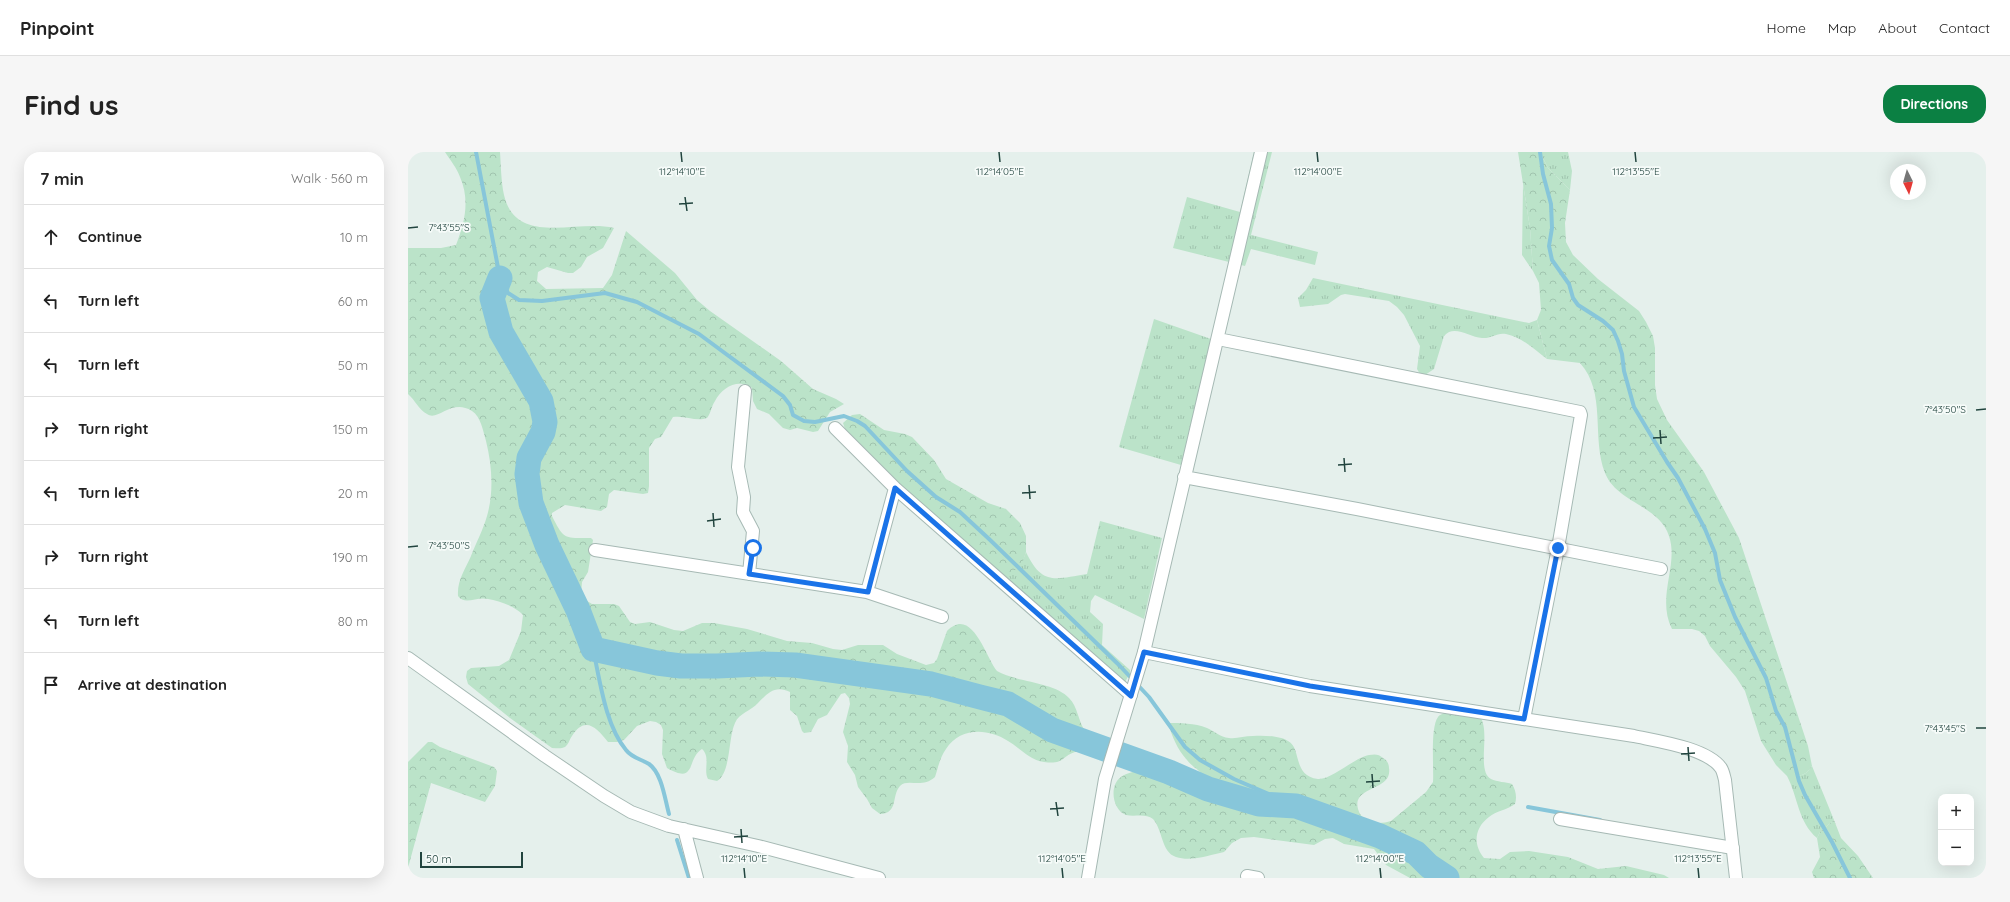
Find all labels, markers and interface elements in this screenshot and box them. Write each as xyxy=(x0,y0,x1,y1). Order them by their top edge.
text: Pinpoint xyxy=(20,16,95,40)
text: Home xyxy=(1767,19,1806,37)
text: Map xyxy=(1828,19,1856,37)
text: About xyxy=(1878,19,1917,37)
text: Contact xyxy=(1939,19,1990,37)
button: Directions xyxy=(1883,85,1986,123)
text: Find us xyxy=(24,87,118,122)
north arrow xyxy=(1890,164,1926,200)
text: 112°14'10"E xyxy=(659,165,705,178)
text: 112°14'05"E xyxy=(976,165,1024,178)
text: 112°14'00"E xyxy=(1294,165,1343,178)
text: 112°13'55"E xyxy=(1612,165,1660,178)
text: 7 min xyxy=(40,168,84,189)
text: Walk · 560 m xyxy=(291,170,368,186)
text: 7°43'55"S xyxy=(428,221,470,234)
icon: ahead xyxy=(40,226,62,248)
text: Continue xyxy=(78,227,142,246)
text: 10 m xyxy=(340,229,368,245)
icon: left xyxy=(40,290,62,312)
text: Turn left xyxy=(78,291,140,310)
text: 60 m xyxy=(338,293,368,309)
icon: left xyxy=(40,354,62,376)
text: Turn left xyxy=(78,355,140,374)
text: 50 m xyxy=(338,357,368,373)
text: 7°43'50"S xyxy=(1924,403,1966,416)
icon: right xyxy=(40,418,62,440)
text: Turn right xyxy=(78,419,149,438)
text: 150 m xyxy=(333,421,368,437)
icon: left xyxy=(40,482,62,504)
text: Turn left xyxy=(78,483,140,502)
text: 20 m xyxy=(338,485,368,501)
text: 7°43'50"S xyxy=(428,539,470,552)
route start xyxy=(744,539,762,557)
route end xyxy=(1549,539,1567,557)
icon: right xyxy=(40,546,62,568)
text: Turn right xyxy=(78,547,149,566)
text: 190 m xyxy=(333,549,368,565)
icon: left xyxy=(40,610,62,632)
text: Turn left xyxy=(78,611,140,630)
text: 80 m xyxy=(338,613,368,629)
icon: arrive xyxy=(40,674,62,696)
text: Arrive at destination xyxy=(78,675,227,694)
text: 7°43'45"S xyxy=(1924,722,1966,735)
map controls xyxy=(1938,794,1974,866)
button: + xyxy=(1938,794,1974,830)
button: − xyxy=(1938,830,1974,866)
scale bar xyxy=(420,850,523,869)
text: 50 m xyxy=(426,852,452,866)
text: 112°14'10"E xyxy=(721,852,767,865)
text: 112°14'05"E xyxy=(1038,852,1086,865)
text: 112°14'00"E xyxy=(1356,852,1405,865)
text: 112°13'55"E xyxy=(1674,852,1722,865)

